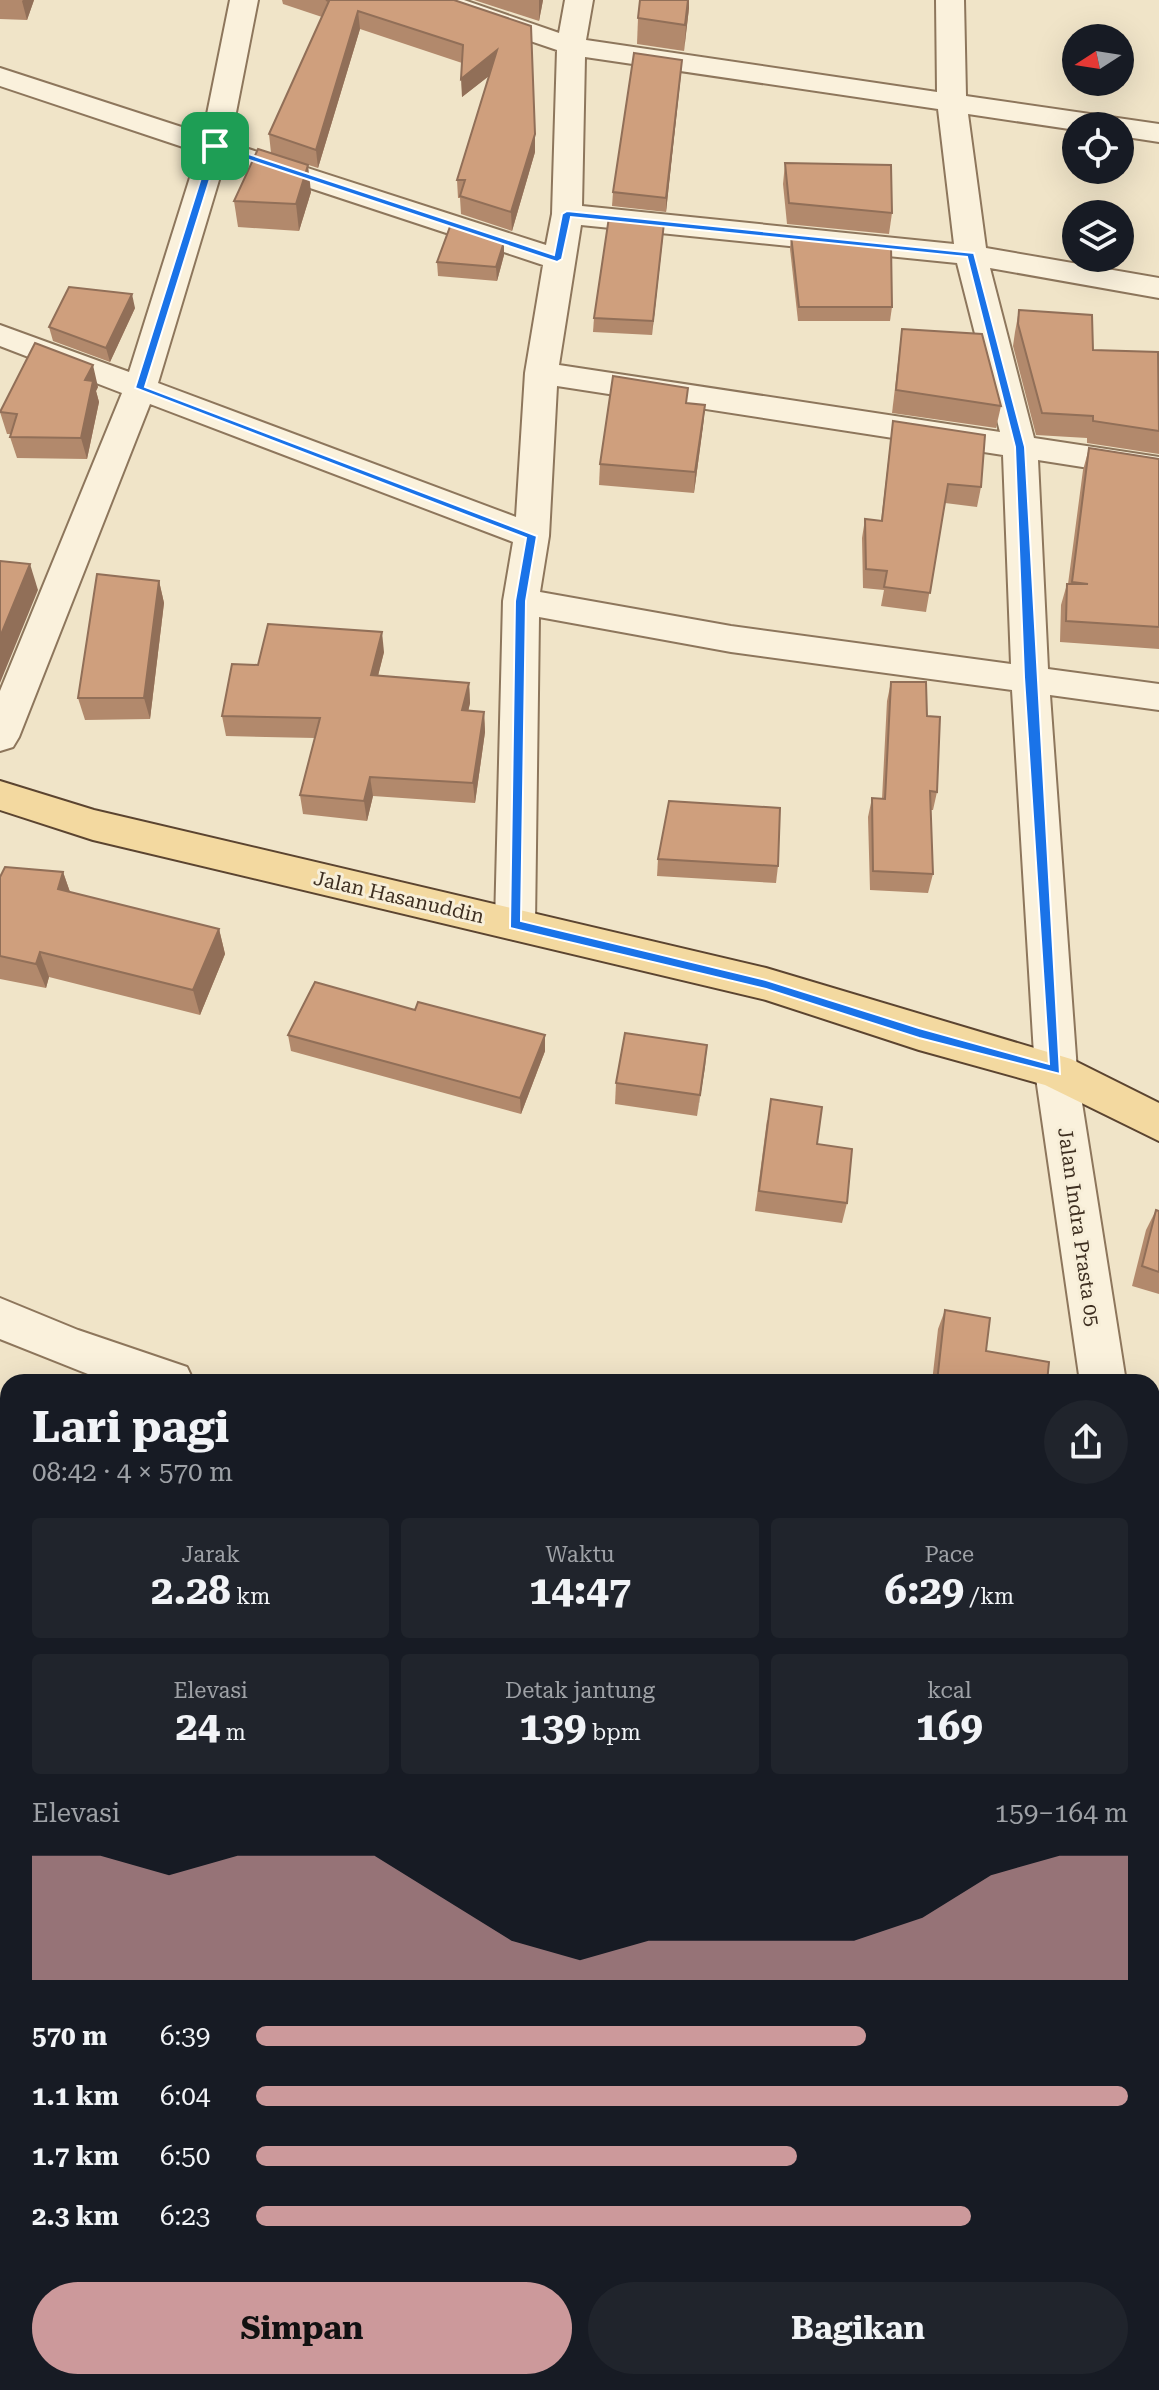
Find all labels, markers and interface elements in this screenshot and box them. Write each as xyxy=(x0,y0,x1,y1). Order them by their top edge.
north arrow xyxy=(1062,24,1134,96)
map controls xyxy=(1062,24,1134,272)
pin xyxy=(181,112,249,180)
button: locate xyxy=(1062,112,1134,184)
icon: arrive xyxy=(193,124,237,168)
button: layers xyxy=(1062,200,1134,272)
street label: Jalan Hasanuddin xyxy=(311,866,487,928)
street label: Jalan Indra Prasta 05 xyxy=(1053,1126,1105,1328)
button: share xyxy=(1044,1400,1128,1484)
text: Lari pagi xyxy=(32,1401,229,1453)
text: 08:42 · 4 × 570 m xyxy=(32,1457,233,1487)
text: Jarak xyxy=(181,1542,240,1567)
text: Waktu xyxy=(545,1542,615,1567)
text: Pace xyxy=(925,1542,974,1567)
text: 2.28 xyxy=(151,1567,231,1614)
text: 14:47 xyxy=(529,1567,631,1614)
text: 6:29 xyxy=(885,1567,964,1614)
text: km xyxy=(231,1584,270,1609)
text: /km xyxy=(964,1584,1014,1609)
text: Elevasi xyxy=(173,1678,248,1703)
text: Detak jantung xyxy=(505,1678,655,1703)
text: kcal xyxy=(927,1678,971,1703)
text: 24 xyxy=(175,1703,220,1750)
text: 139 xyxy=(519,1703,586,1750)
text: 169 xyxy=(916,1703,983,1750)
text: m xyxy=(220,1720,246,1745)
text: bpm xyxy=(586,1720,641,1745)
text: Elevasi xyxy=(32,1798,120,1828)
text: 159–164 m xyxy=(995,1798,1128,1828)
text: 570 m xyxy=(32,2021,107,2051)
text: 6:39 xyxy=(160,2021,210,2051)
text: 1.1 km xyxy=(32,2081,119,2111)
text: 6:04 xyxy=(160,2081,210,2111)
text: 1.7 km xyxy=(32,2141,119,2171)
text: 6:50 xyxy=(160,2141,210,2171)
text: 2.3 km xyxy=(32,2201,119,2231)
text: 6:23 xyxy=(160,2201,210,2231)
button: Simpan xyxy=(32,2282,572,2374)
button: Bagikan xyxy=(588,2282,1128,2374)

